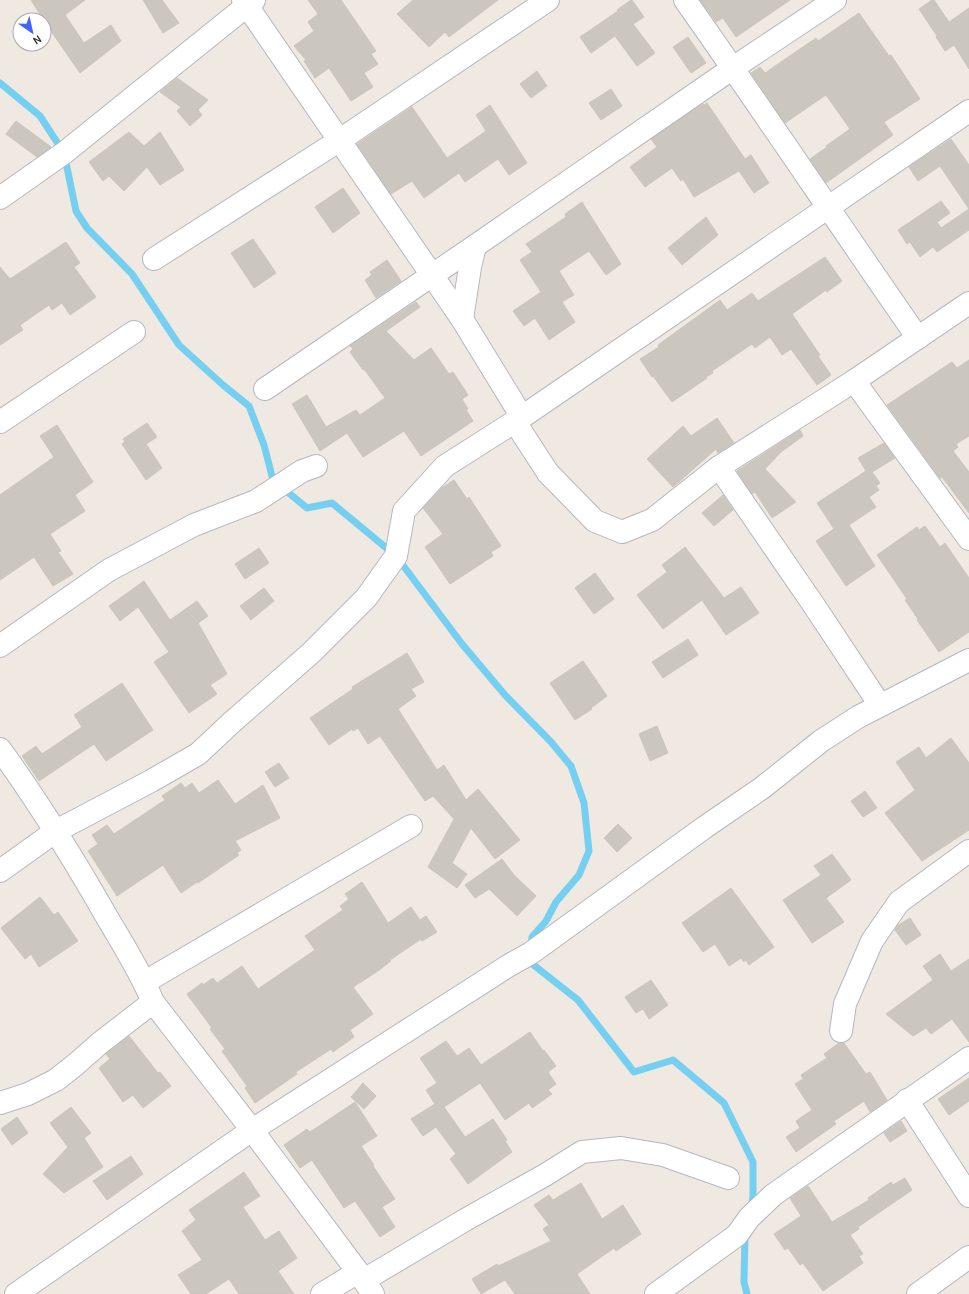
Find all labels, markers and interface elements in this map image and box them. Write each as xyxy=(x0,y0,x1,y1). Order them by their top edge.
north arrow xyxy=(12,12,52,52)
text: N xyxy=(30,32,44,47)

